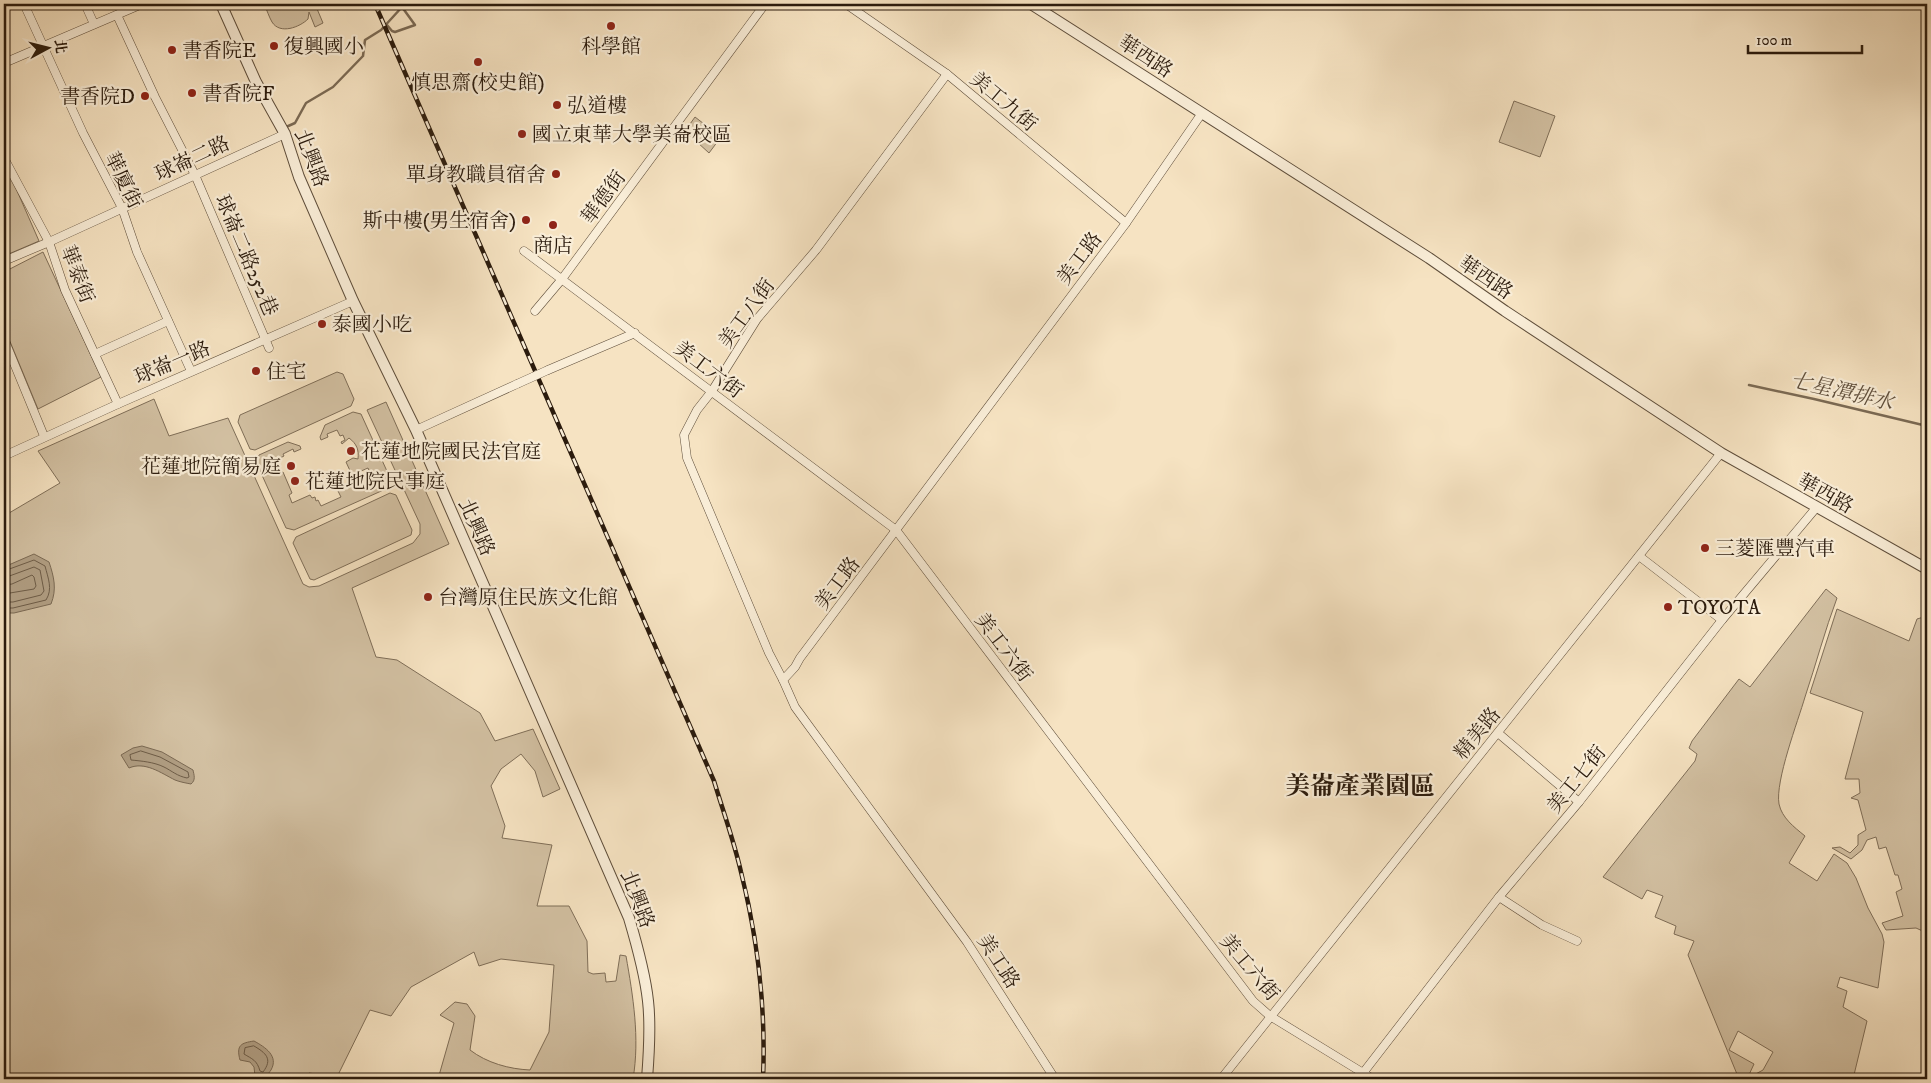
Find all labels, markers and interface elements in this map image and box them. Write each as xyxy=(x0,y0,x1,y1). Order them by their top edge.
marker: 科學館 xyxy=(605,20,617,32)
north arrow xyxy=(22,22,72,72)
scale bar xyxy=(1748,22,1862,54)
street label: 華西路 xyxy=(1113,30,1177,84)
text: 100 m xyxy=(1756,31,1792,50)
place label: 復興國小 xyxy=(284,35,364,60)
place label: 科學館 xyxy=(581,35,641,60)
text: 北 xyxy=(50,38,70,55)
place label: 書香院E xyxy=(182,39,256,64)
marker: 復興國小 xyxy=(268,40,280,52)
marker: 書香院E xyxy=(166,44,178,56)
marker: 慎思齋(校史館) xyxy=(472,56,484,68)
street label: 美工九街 xyxy=(964,67,1042,137)
place label: 慎思齋(校史館) xyxy=(411,71,545,96)
place label: 書香院F xyxy=(202,82,274,107)
place label: 書香院D xyxy=(60,85,135,110)
marker: 書香院F xyxy=(186,87,198,99)
marker: 書香院D xyxy=(139,90,151,102)
place label: 弘道樓 xyxy=(567,94,627,119)
marker: 弘道樓 xyxy=(551,99,563,111)
place label: 國立東華大學美崙校區 xyxy=(532,123,732,148)
street label: 北興路 xyxy=(288,126,333,191)
marker: 國立東華大學美崙校區 xyxy=(516,128,528,140)
street label: 球崙二路 xyxy=(151,131,234,188)
street label: 華廈街 xyxy=(98,148,147,213)
place label: 單身教職員宿舍 xyxy=(406,163,546,188)
street label: 華德街 xyxy=(576,166,632,229)
marker: 單身教職員宿舍 xyxy=(550,168,562,180)
street label: 球崙二路252巷 xyxy=(209,191,282,320)
place label: 斯中樓(男生宿舍) xyxy=(363,209,516,234)
marker: 斯中樓(男生宿舍) xyxy=(520,214,532,226)
marker: 商店 xyxy=(547,219,559,231)
street label: 美工路 xyxy=(1052,227,1108,290)
place label: 商店 xyxy=(533,234,573,259)
street label: 華泰街 xyxy=(54,242,99,307)
street label: 華西路 xyxy=(1453,251,1517,305)
street label: 美工八街 xyxy=(714,274,781,354)
place label: 泰國小吃 xyxy=(332,313,412,338)
marker: 泰國小吃 xyxy=(316,318,328,330)
street label: 球崙一路 xyxy=(131,336,214,391)
street label: 美工六街 xyxy=(669,336,748,404)
place label: 住宅 xyxy=(266,360,306,385)
marker: 住宅 xyxy=(250,365,262,377)
water label: 七星潭排水 xyxy=(1788,367,1898,417)
place label: 花蓮地院國民法官庭 xyxy=(361,440,541,465)
marker: 花蓮地院國民法官庭 xyxy=(345,445,357,457)
place label: 花蓮地院簡易庭 xyxy=(141,455,281,480)
marker: 花蓮地院簡易庭 xyxy=(285,460,297,472)
street label: 華西路 xyxy=(1793,469,1858,520)
place label: 花蓮地院民事庭 xyxy=(305,470,445,495)
marker: 花蓮地院民事庭 xyxy=(289,475,301,487)
street label: 北興路 xyxy=(452,495,499,560)
place label: 三菱匯豐汽車 xyxy=(1715,537,1835,562)
marker: 三菱匯豐汽車 xyxy=(1699,542,1711,554)
street label: 美工路 xyxy=(810,552,866,615)
place label: 台灣原住民族文化館 xyxy=(438,586,618,611)
marker: 台灣原住民族文化館 xyxy=(422,591,434,603)
place label: TOYOTA xyxy=(1678,596,1761,621)
marker: TOYOTA xyxy=(1662,601,1674,613)
street label: 美工六街 xyxy=(969,608,1037,687)
street label: 精美路 xyxy=(1450,703,1507,765)
street label: 美工七街 xyxy=(1542,741,1612,819)
district label: 美崙產業園區 xyxy=(1285,771,1435,802)
street label: 北興路 xyxy=(614,867,659,932)
street label: 美工六街 xyxy=(1214,929,1284,1007)
street label: 美工路 xyxy=(971,930,1025,994)

